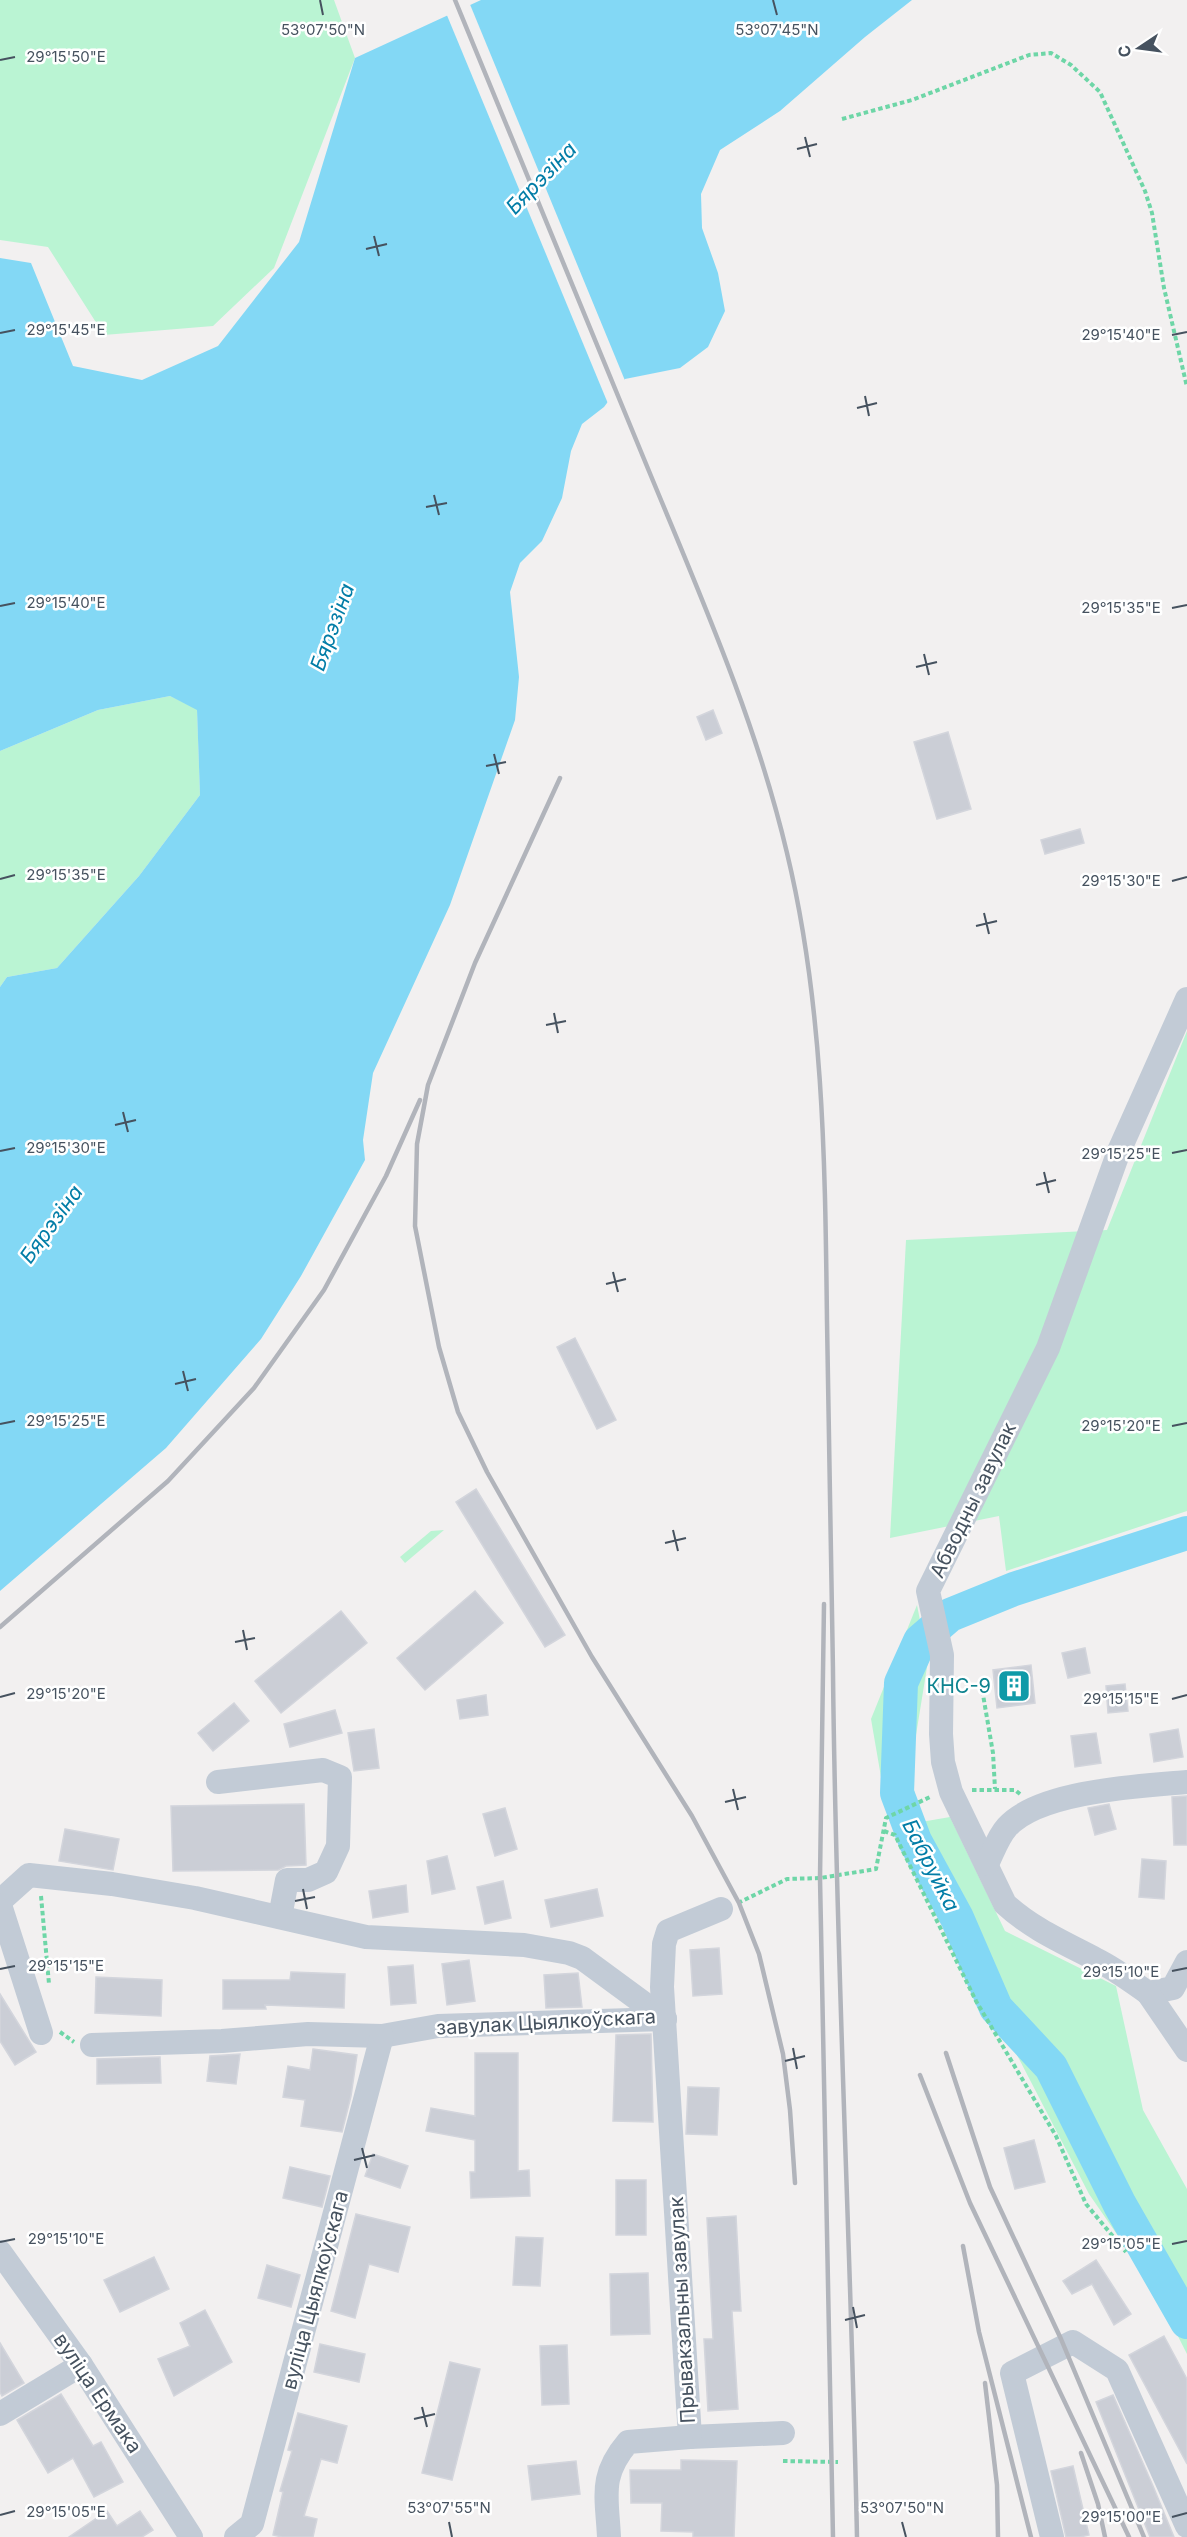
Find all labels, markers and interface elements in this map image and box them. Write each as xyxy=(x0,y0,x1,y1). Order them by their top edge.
north arrow xyxy=(1109,18,1169,78)
text: 53°07'50"N xyxy=(281,20,365,39)
text: 53°07'45"N xyxy=(735,20,819,39)
text: С xyxy=(1113,43,1135,59)
text: 29°15'50"E xyxy=(26,47,106,66)
water label: Бярэзіна xyxy=(501,137,582,219)
text: 29°15'45"E xyxy=(27,320,105,339)
text: 29°15'40"E xyxy=(1081,325,1161,344)
water label: Бярэзіна xyxy=(305,580,359,674)
text: 29°15'40"E xyxy=(26,593,106,612)
text: 29°15'35"E xyxy=(1081,598,1161,617)
text: 29°15'35"E xyxy=(26,865,106,884)
text: 29°15'30"E xyxy=(1081,871,1161,890)
text: 29°15'30"E xyxy=(26,1138,106,1157)
text: 29°15'25"E xyxy=(1081,1144,1161,1163)
water label: Бярэзіна xyxy=(14,1180,88,1268)
text: 29°15'25"E xyxy=(26,1411,106,1430)
text: 29°15'20"E xyxy=(1081,1416,1161,1435)
street label: Абводны завулак xyxy=(925,1418,1021,1582)
building icon: КНС-9 xyxy=(996,1668,1032,1704)
place label: КНС-9 xyxy=(926,1674,991,1698)
text: 29°15'20"E xyxy=(26,1684,106,1703)
text: 29°15'15"E xyxy=(1083,1689,1159,1708)
water label: Бабруйка xyxy=(897,1815,965,1915)
text: 29°15'15"E xyxy=(28,1956,104,1975)
text: 29°15'10"E xyxy=(1083,1962,1159,1981)
street label: завулак Цыялкоўскага xyxy=(436,2004,656,2040)
street label: вуліца Цыялкоўскага xyxy=(277,2188,353,2392)
street label: Прывакзальны завулак xyxy=(664,2196,700,2424)
text: 29°15'10"E xyxy=(28,2229,104,2248)
text: 29°15'05"E xyxy=(1081,2234,1161,2253)
street label: вуліца Ермака xyxy=(49,2328,147,2458)
text: 53°07'55"N xyxy=(407,2498,491,2517)
text: 53°07'50"N xyxy=(860,2498,944,2517)
text: 29°15'05"E xyxy=(26,2502,106,2521)
text: 29°15'00"E xyxy=(1081,2507,1161,2526)

